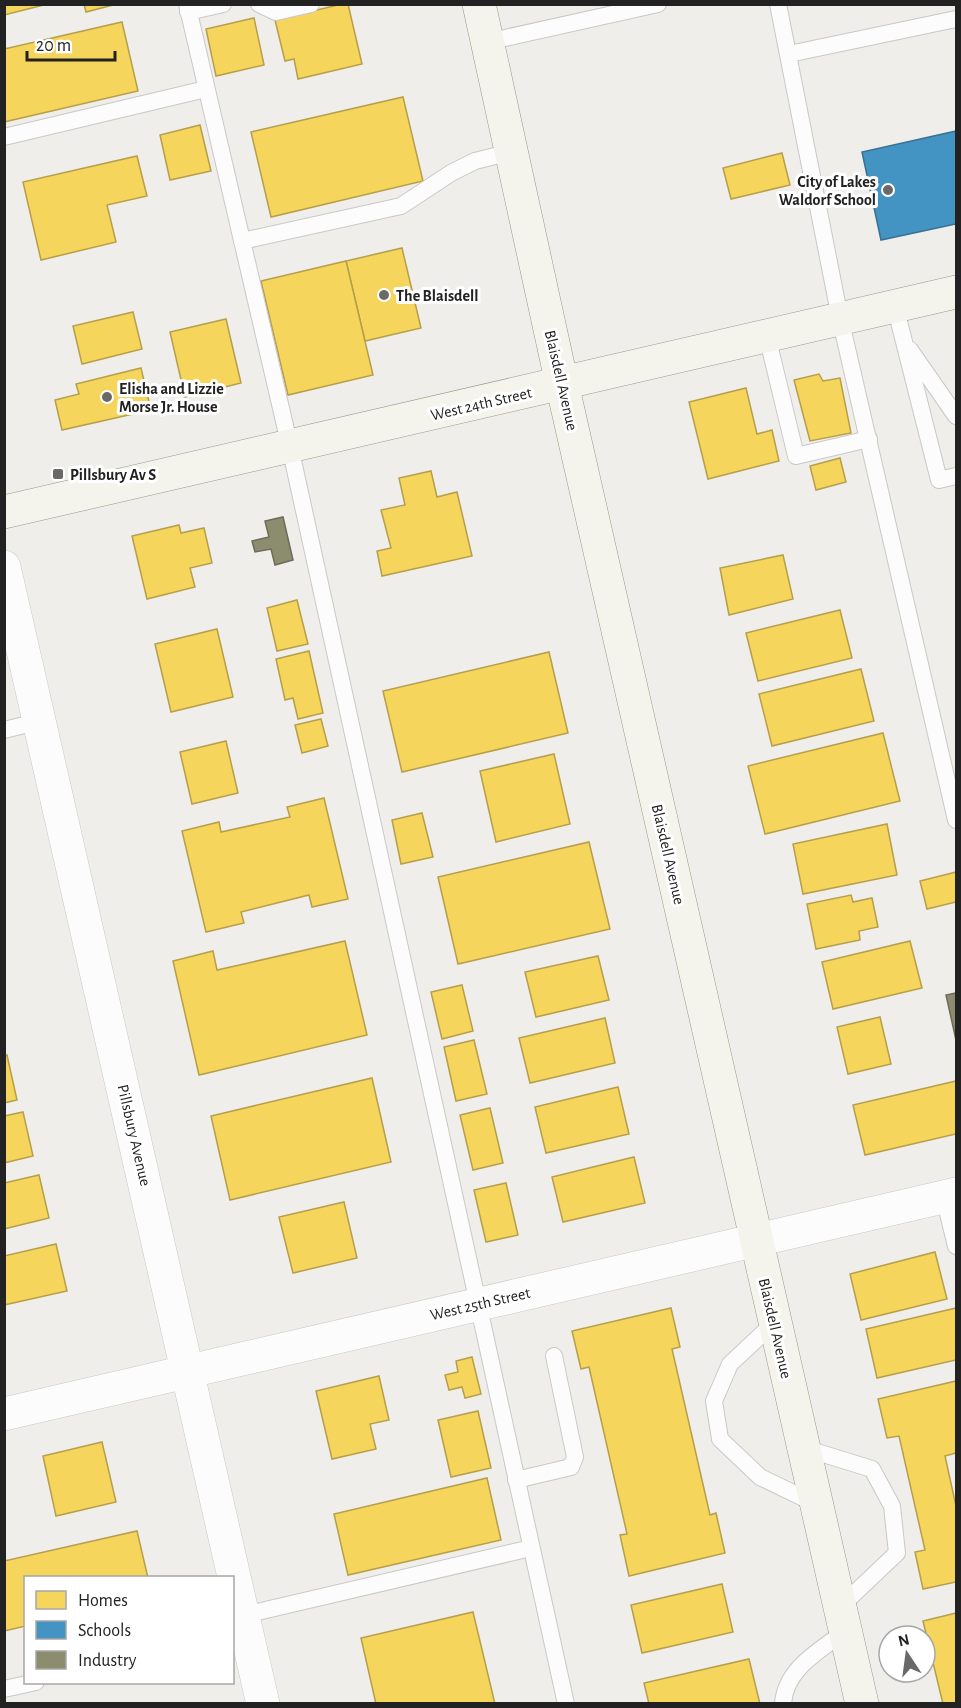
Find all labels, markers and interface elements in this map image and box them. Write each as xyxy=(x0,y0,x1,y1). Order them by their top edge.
scale bar xyxy=(27,24,116,62)
text: 20 m xyxy=(36,37,71,55)
place label: City of Lakes Waldorf School xyxy=(779,174,876,208)
marker: City of Lakes Waldorf School xyxy=(881,183,895,197)
marker: The Blaisdell xyxy=(377,288,391,302)
place label: The Blaisdell xyxy=(396,288,478,304)
street label: Blaisdell Avenue xyxy=(542,328,580,432)
place label: Elisha and Lizzie Morse Jr. House xyxy=(119,381,224,415)
street label: West 24th Street xyxy=(429,385,533,423)
marker: Elisha and Lizzie Morse Jr. House xyxy=(100,390,114,404)
marker: Pillsbury Av S xyxy=(51,467,65,481)
place label: Pillsbury Av S xyxy=(70,467,156,484)
street label: Blaisdell Avenue xyxy=(649,802,687,906)
street label: Pillsbury Avenue xyxy=(114,1083,153,1188)
street label: Blaisdell Avenue xyxy=(756,1276,794,1380)
street label: West 25th Street xyxy=(429,1285,532,1323)
legend xyxy=(24,1576,234,1684)
text: Homes xyxy=(78,1592,128,1610)
text: Schools xyxy=(78,1622,131,1640)
north arrow xyxy=(877,1624,937,1684)
text: N xyxy=(897,1631,911,1649)
text: Industry xyxy=(78,1652,137,1670)

